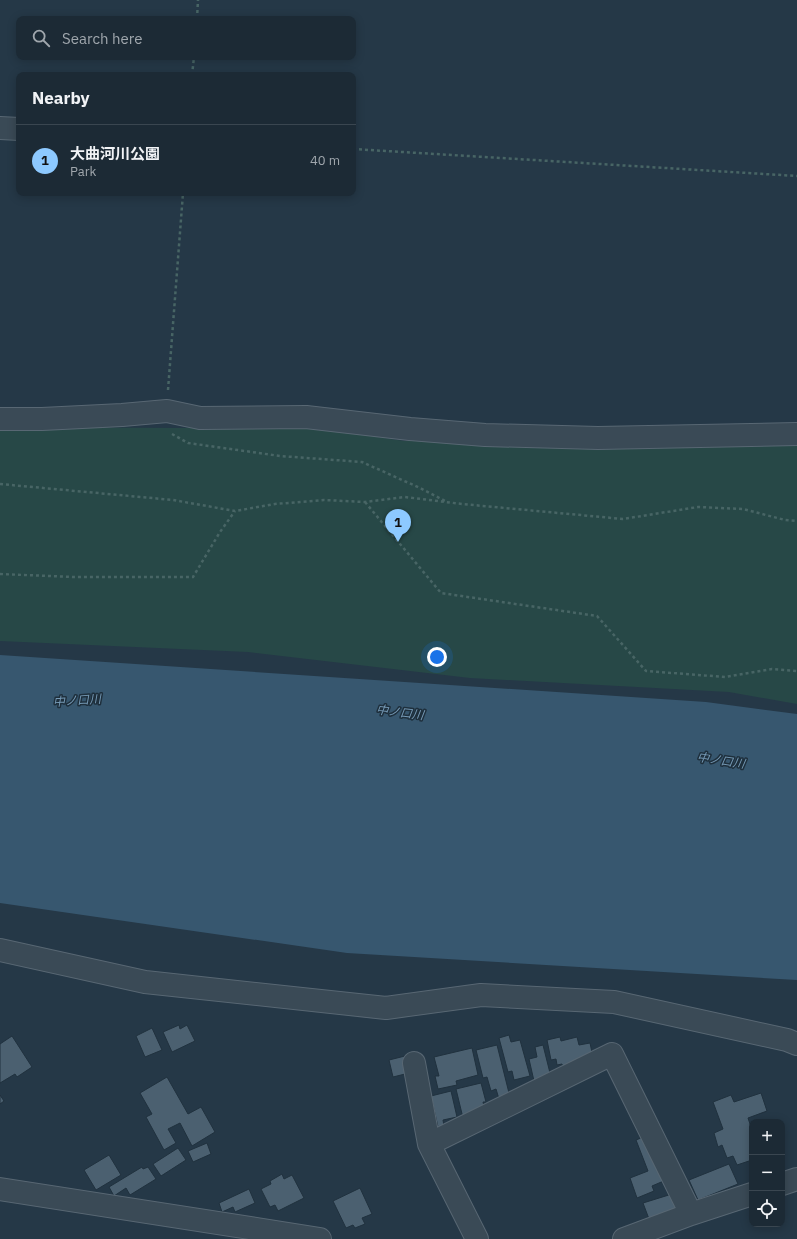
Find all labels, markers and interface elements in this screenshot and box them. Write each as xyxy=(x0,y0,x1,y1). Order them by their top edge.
search box xyxy=(16,16,356,60)
icon: search xyxy=(30,27,52,49)
text: Search here xyxy=(62,29,142,48)
text: Nearby xyxy=(32,87,90,109)
text: 大曲河川公園 xyxy=(70,144,160,163)
text: 1 xyxy=(41,152,49,169)
text: 40 m xyxy=(310,152,340,169)
text: Park xyxy=(70,163,96,180)
pin: 1 xyxy=(385,509,411,542)
your location xyxy=(427,647,447,667)
water label: 中ノ口川 xyxy=(53,691,103,709)
water label: 中ノ口川 xyxy=(375,702,427,723)
water label: 中ノ口川 xyxy=(696,749,748,771)
map controls xyxy=(749,1119,785,1227)
button: + xyxy=(749,1119,785,1155)
button: − xyxy=(749,1155,785,1191)
button: locate xyxy=(749,1191,785,1227)

